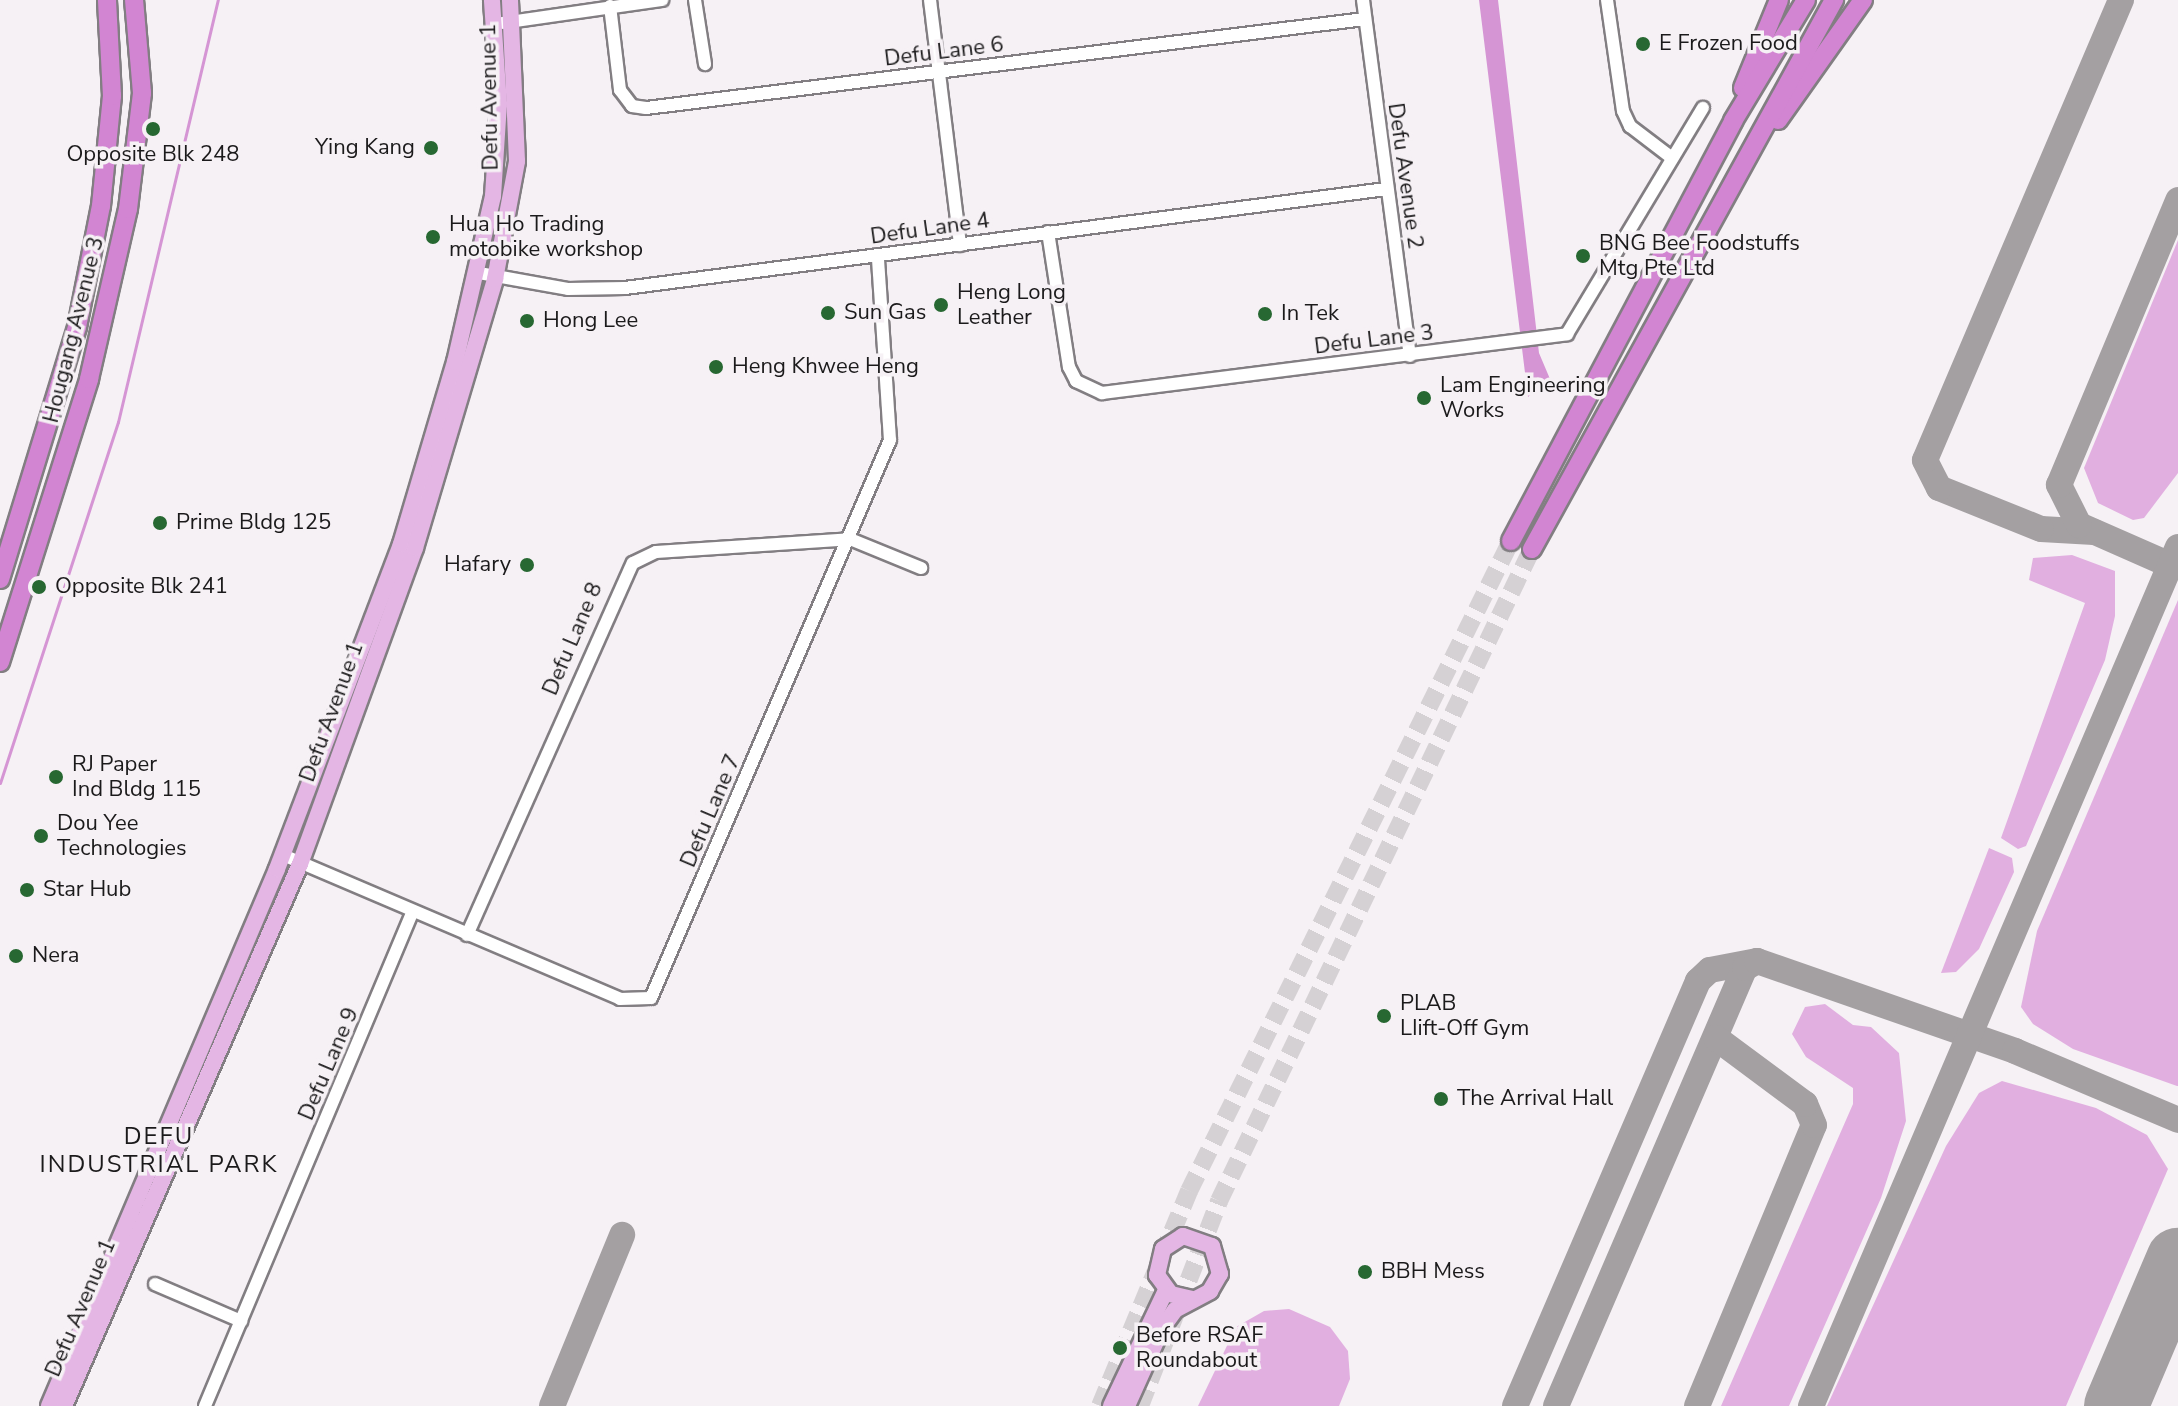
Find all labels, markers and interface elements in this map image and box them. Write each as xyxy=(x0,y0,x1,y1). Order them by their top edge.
street label: Defu Avenue 1 xyxy=(476,23,504,171)
place label: E Frozen Food xyxy=(1659,31,1798,57)
street label: Defu Lane 6 xyxy=(883,32,1005,72)
marker: E Frozen Food xyxy=(1634,35,1652,53)
street label: Defu Avenue 2 xyxy=(1382,101,1428,251)
marker: Opposite Blk 248 xyxy=(144,120,162,138)
place label: Ying Kang xyxy=(315,135,415,161)
marker: Ying Kang xyxy=(422,139,440,157)
place label: Opposite Blk 248 xyxy=(66,142,240,168)
street label: Defu Lane 4 xyxy=(869,208,991,250)
place label: Hua Ho Trading motobike workshop xyxy=(449,211,643,262)
marker: Hua Ho Trading motobike workshop xyxy=(424,228,442,246)
place label: BNG Bee Foodstuffs Mtg Pte Ltd xyxy=(1599,230,1800,282)
street label: Hougang Avenue 3 xyxy=(38,234,110,426)
marker: BNG Bee Foodstuffs Mtg Pte Ltd xyxy=(1574,247,1592,265)
place label: Heng Long Leather xyxy=(957,279,1066,330)
marker: Heng Long Leather xyxy=(932,296,950,314)
place label: Sun Gas xyxy=(844,300,926,326)
place label: In Tek xyxy=(1281,301,1339,327)
marker: Sun Gas xyxy=(819,304,837,322)
marker: In Tek xyxy=(1256,305,1274,323)
place label: Hong Lee xyxy=(543,308,638,334)
marker: Hong Lee xyxy=(518,312,536,330)
street label: Defu Lane 3 xyxy=(1313,320,1435,360)
place label: Heng Khwee Heng xyxy=(732,354,919,380)
marker: Heng Khwee Heng xyxy=(707,358,725,376)
place label: Lam Engineering Works xyxy=(1440,372,1606,424)
marker: Lam Engineering Works xyxy=(1415,389,1433,407)
place label: Prime Bldg 125 xyxy=(176,510,331,536)
marker: Prime Bldg 125 xyxy=(151,514,169,532)
place label: Hafary xyxy=(444,552,511,578)
marker: Hafary xyxy=(518,556,536,574)
place label: Opposite Blk 241 xyxy=(55,574,228,600)
marker: Opposite Blk 241 xyxy=(30,578,48,596)
street label: Defu Lane 8 xyxy=(537,579,609,699)
street label: Defu Avenue 1 xyxy=(294,638,370,786)
place label: RJ Paper Ind Bldg 115 xyxy=(72,751,201,802)
street label: Defu Lane 7 xyxy=(675,751,747,871)
marker: RJ Paper Ind Bldg 115 xyxy=(47,768,65,786)
place label: Dou Yee Technologies xyxy=(57,810,187,862)
marker: Dou Yee Technologies xyxy=(32,827,50,845)
place label: Star Hub xyxy=(43,877,131,903)
marker: Star Hub xyxy=(18,881,36,899)
place label: Nera xyxy=(32,943,79,969)
marker: Nera xyxy=(7,947,25,965)
place label: PLAB LIift-Off Gym xyxy=(1400,990,1529,1042)
street label: Defu Lane 9 xyxy=(293,1004,365,1124)
marker: PLAB LIift-Off Gym xyxy=(1375,1007,1393,1025)
place label: The Arrival Hall xyxy=(1457,1086,1613,1112)
marker: The Arrival Hall xyxy=(1432,1090,1450,1108)
district label: DEFU INDUSTRIAL PARK xyxy=(40,1123,278,1179)
street label: Defu Avenue 1 xyxy=(40,1235,122,1381)
place label: BBH Mess xyxy=(1381,1259,1485,1285)
marker: BBH Mess xyxy=(1356,1263,1374,1281)
place label: Before RSAF Roundabout xyxy=(1136,1322,1263,1374)
marker: Before RSAF Roundabout xyxy=(1111,1339,1129,1357)

